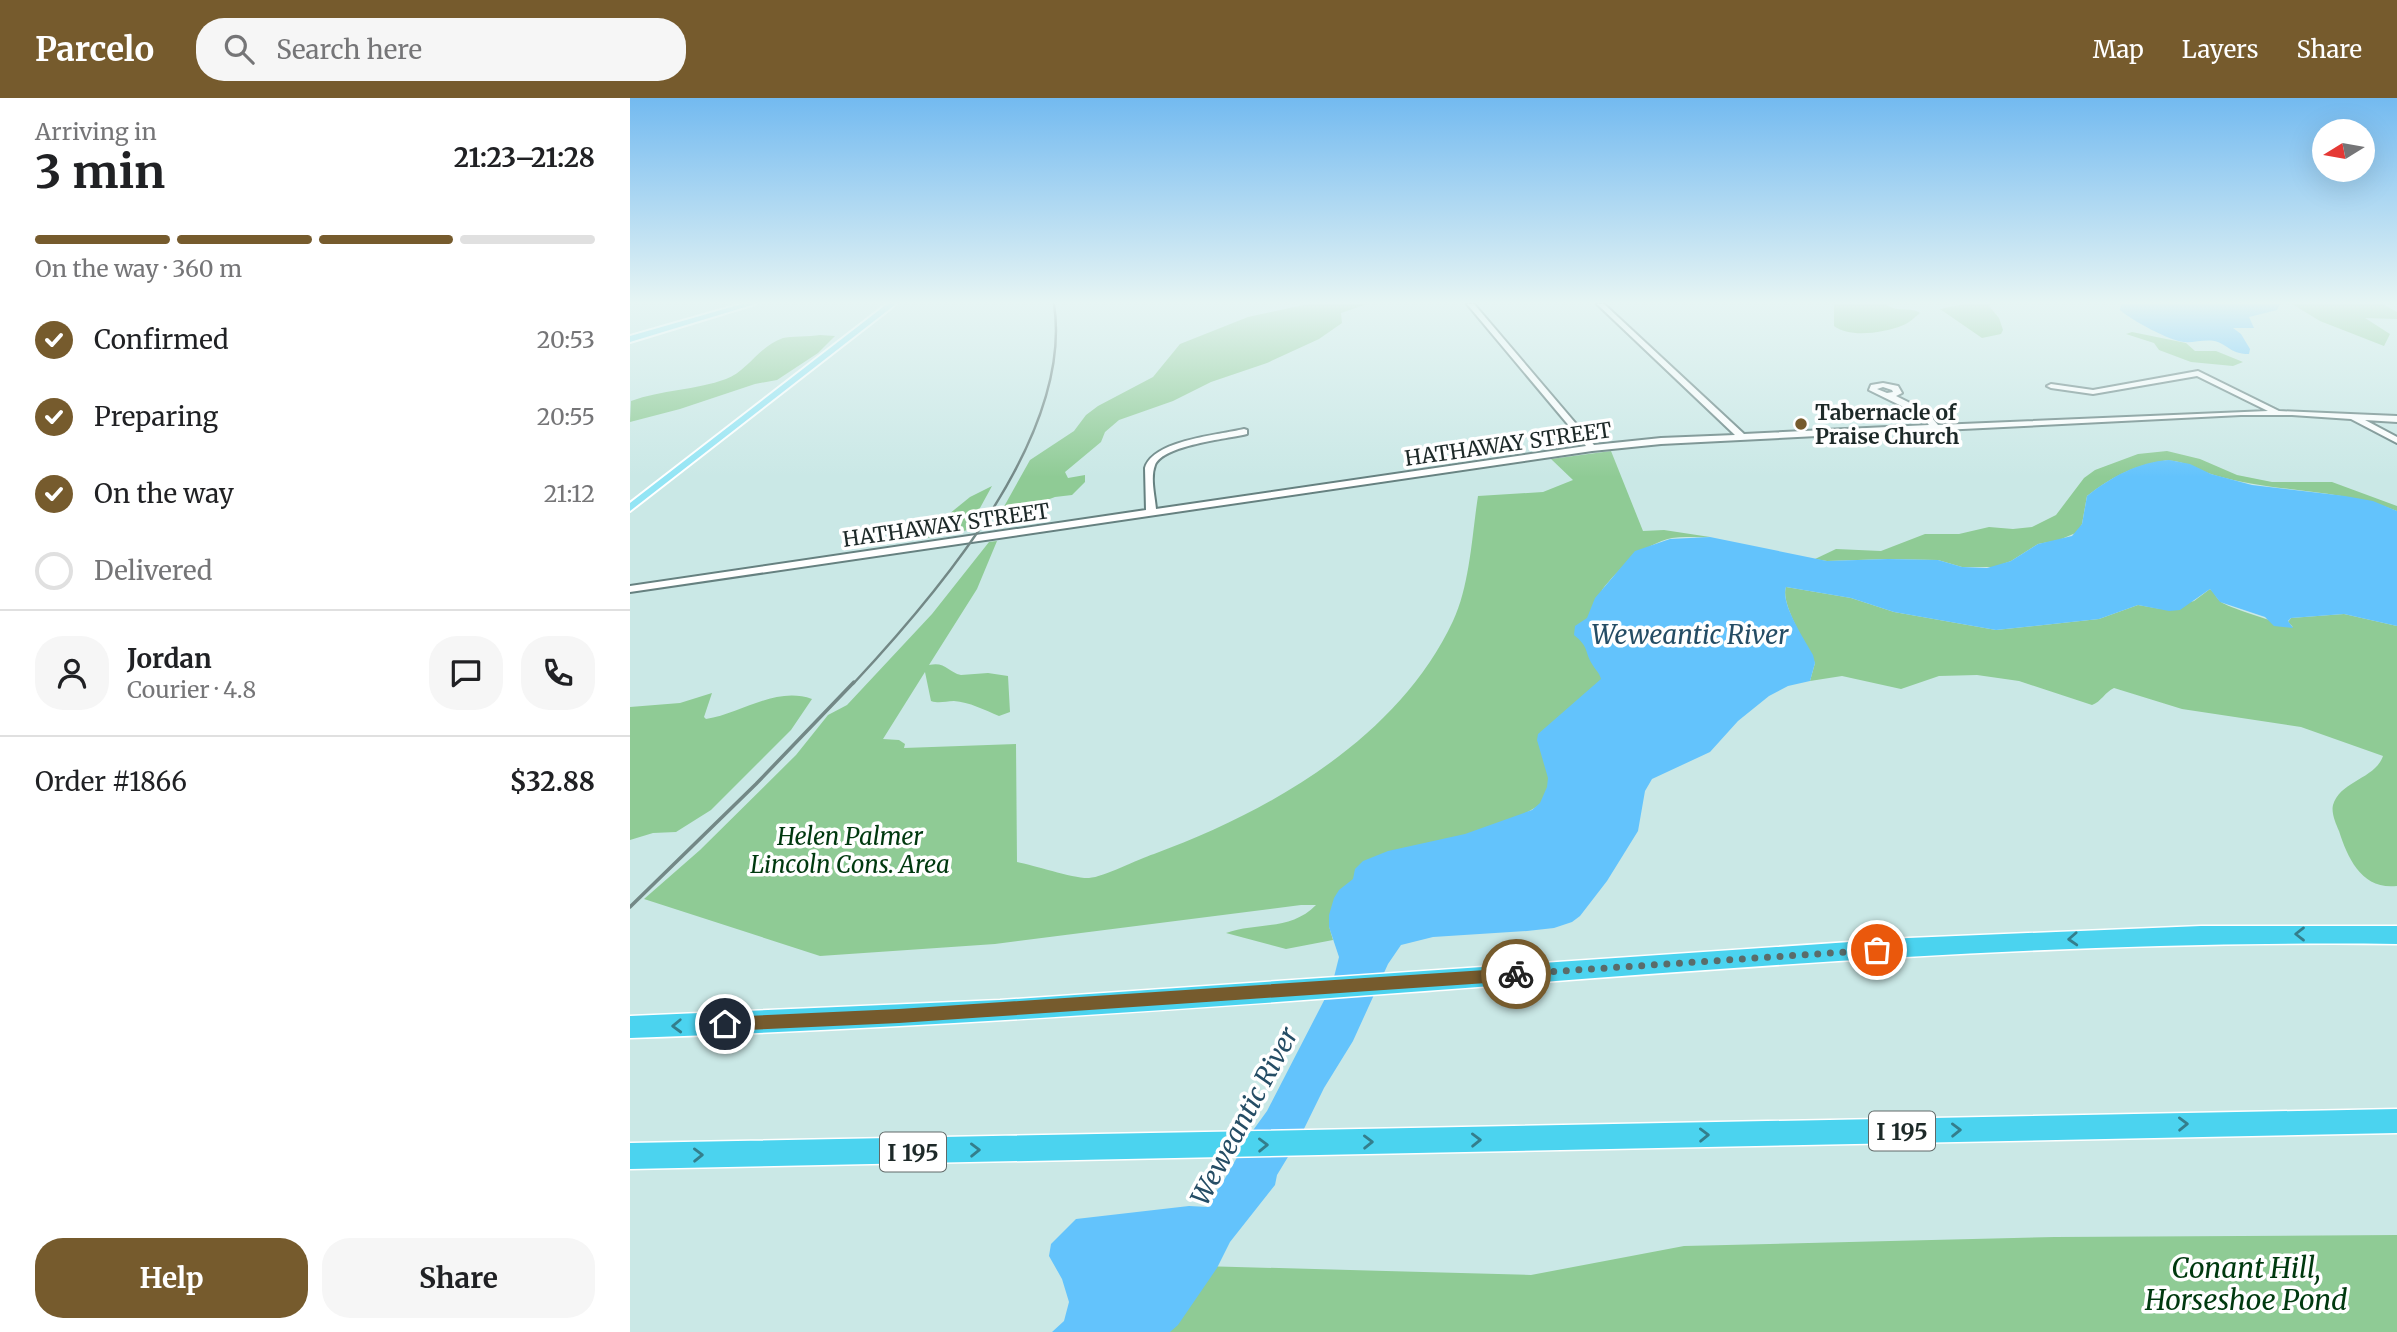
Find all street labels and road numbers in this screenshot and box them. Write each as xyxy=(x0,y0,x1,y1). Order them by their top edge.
street label: HATHAWAY STREET xyxy=(1403,416,1614,472)
street label: HATHAWAY STREET xyxy=(841,497,1052,553)
road number: I 195 xyxy=(1869,1112,1935,1150)
road number: I 195 xyxy=(880,1133,946,1172)

